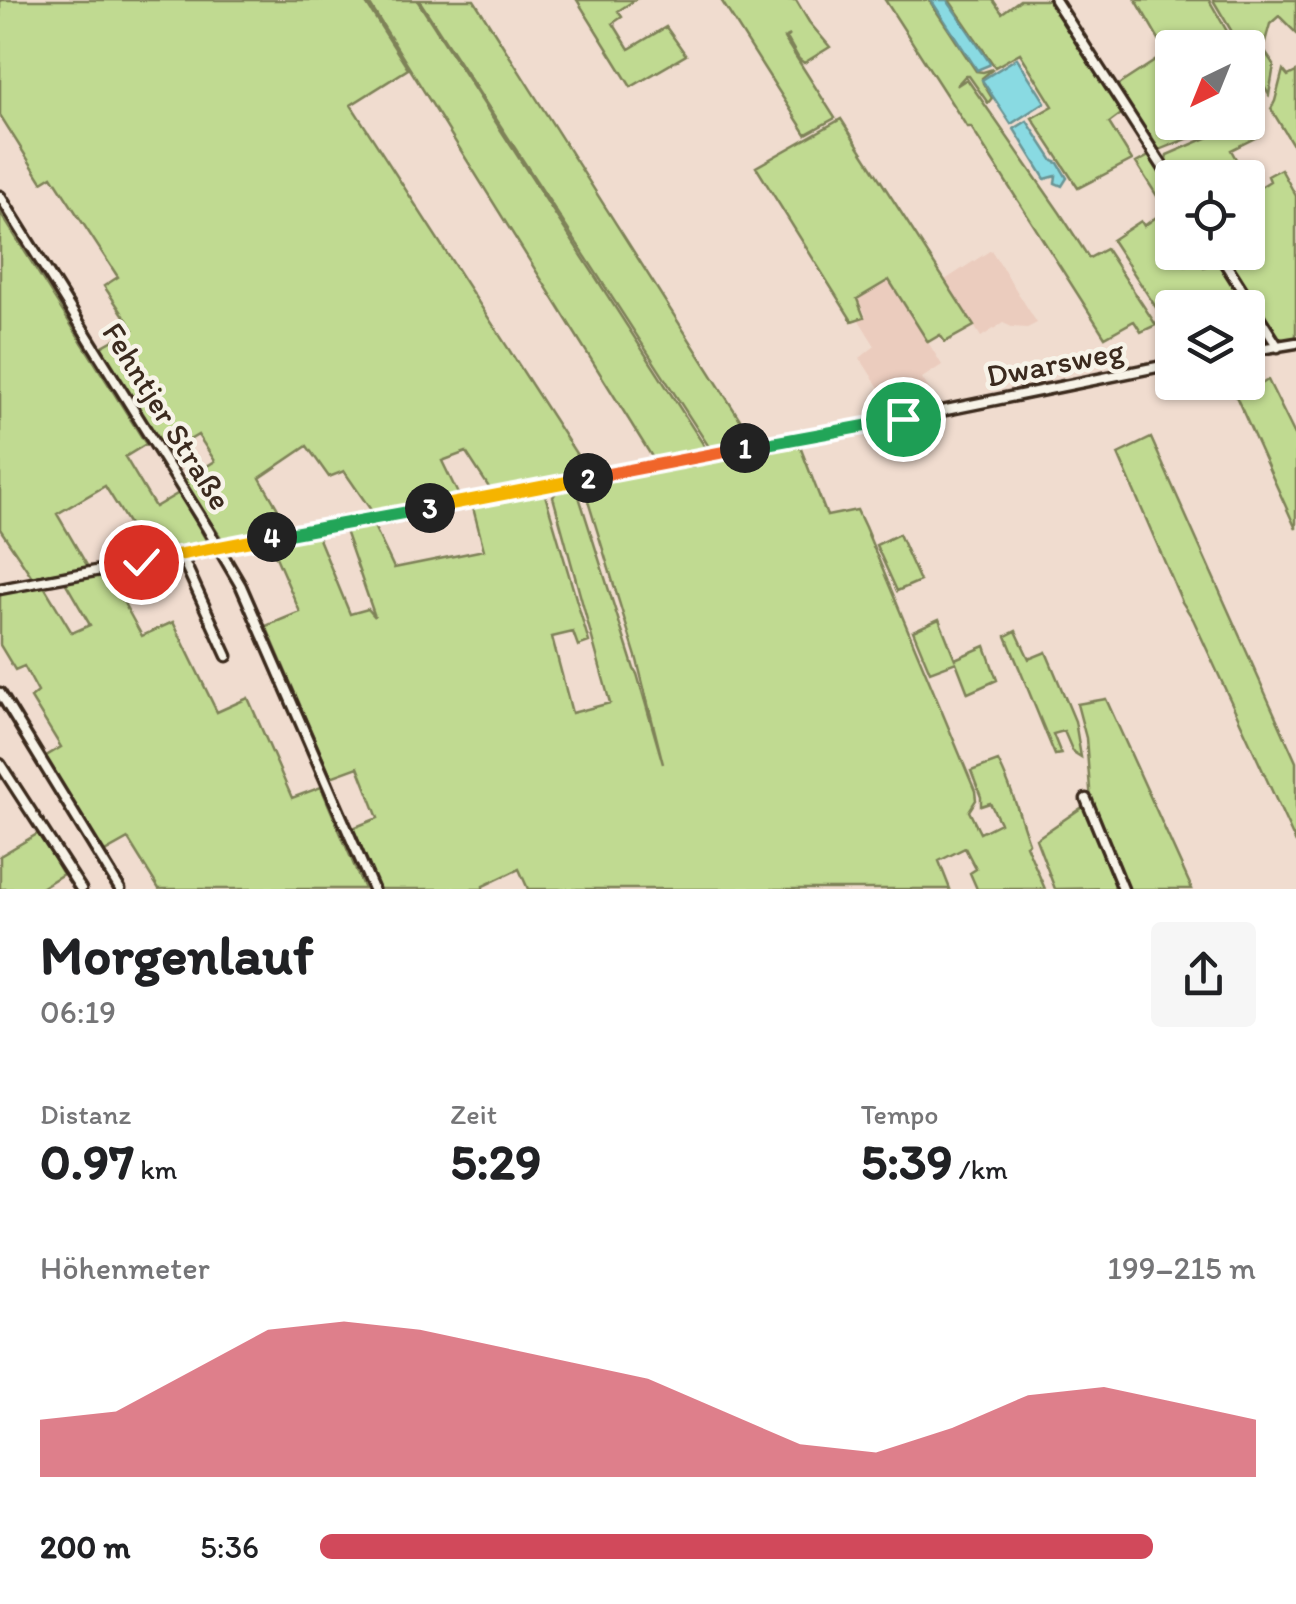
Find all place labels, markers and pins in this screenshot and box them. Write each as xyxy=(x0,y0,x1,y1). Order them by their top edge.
pin xyxy=(861,377,946,462)
pin: 1 xyxy=(720,423,770,473)
pin: 2 xyxy=(563,453,613,503)
pin: 3 xyxy=(405,483,455,533)
pin: 4 xyxy=(247,512,297,562)
pin xyxy=(99,520,184,605)

